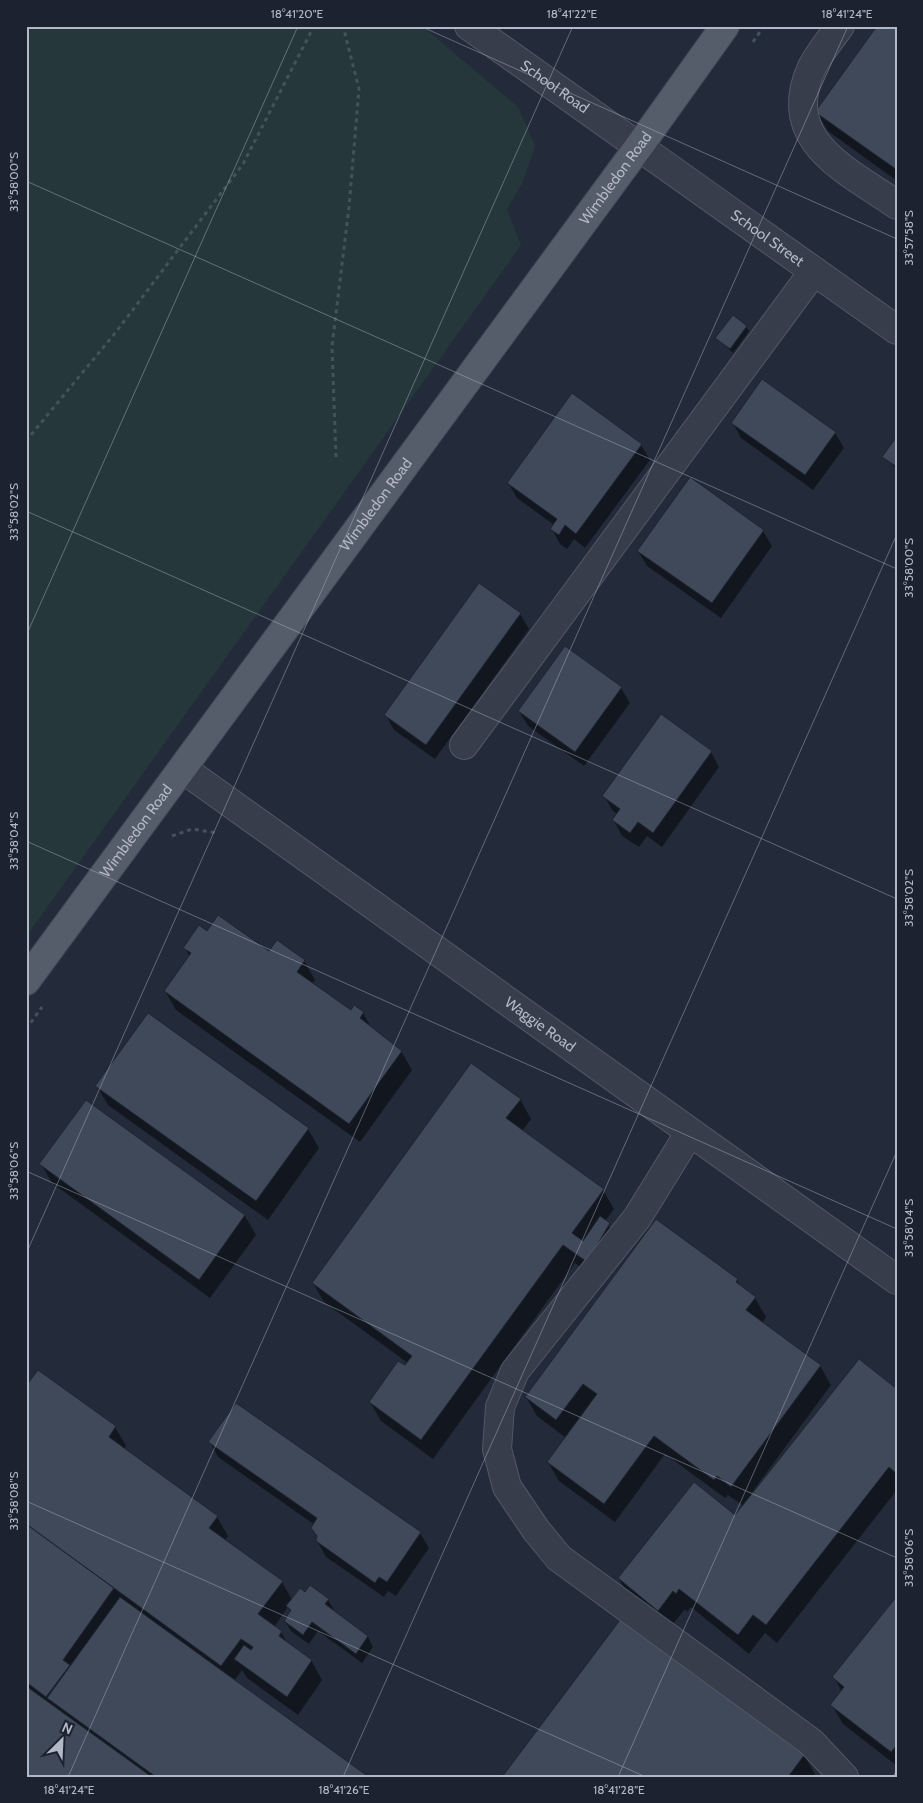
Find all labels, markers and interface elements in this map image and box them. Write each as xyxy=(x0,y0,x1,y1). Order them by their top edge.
text: 18°41'20"E xyxy=(271,6,324,21)
text: 18°41'22"E xyxy=(547,6,598,21)
text: 18°41'24"E xyxy=(822,6,873,21)
street label: School Road xyxy=(517,56,592,117)
street label: Wimbledon Road xyxy=(576,128,656,228)
text: 33°58'00"S xyxy=(6,152,21,212)
street label: School Street xyxy=(727,206,808,270)
text: 33°57'58"S xyxy=(901,210,916,266)
street label: Wimbledon Road xyxy=(336,455,416,555)
text: 33°58'02"S xyxy=(6,483,21,541)
text: 33°58'00"S xyxy=(901,538,916,598)
street label: Wimbledon Road xyxy=(96,781,176,881)
text: 33°58'04"S xyxy=(6,812,21,870)
text: 33°58'02"S xyxy=(901,869,916,927)
street label: Waggie Road xyxy=(501,993,579,1056)
text: 33°58'06"S xyxy=(6,1142,21,1200)
text: 33°58'04"S xyxy=(901,1199,916,1257)
text: 33°58'08"S xyxy=(6,1472,21,1530)
text: 33°58'06"S xyxy=(901,1529,916,1587)
north arrow xyxy=(38,1716,88,1766)
text: N xyxy=(59,1718,75,1738)
text: 18°41'24"E xyxy=(44,1782,95,1797)
text: 18°41'26"E xyxy=(319,1782,370,1797)
text: 18°41'28"E xyxy=(593,1782,645,1797)

